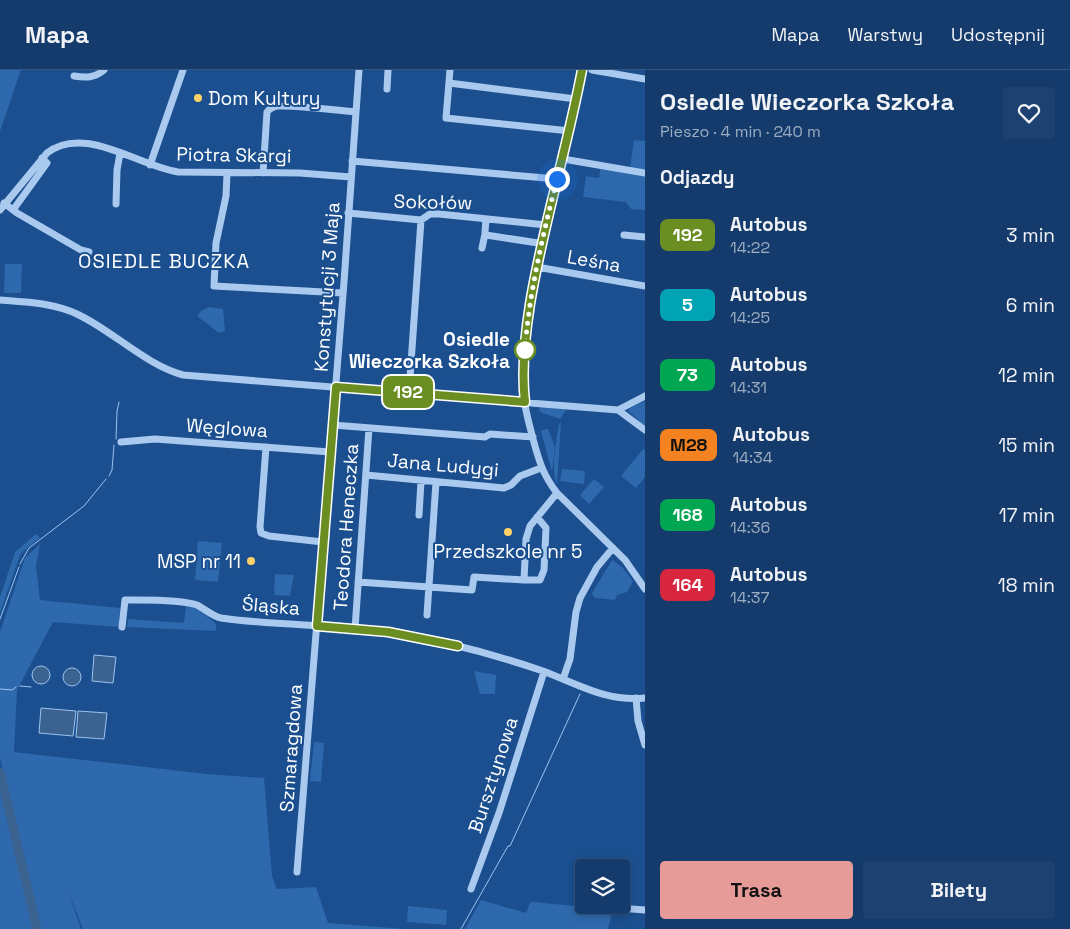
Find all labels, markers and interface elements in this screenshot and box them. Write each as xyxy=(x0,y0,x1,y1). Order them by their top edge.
text: Mapa xyxy=(25,19,89,50)
text: Mapa xyxy=(772,23,819,46)
text: Warstwy xyxy=(847,23,923,46)
text: Udostępnij xyxy=(951,23,1045,46)
place label: Dom Kultury xyxy=(208,86,320,111)
text: Osiedle Wieczorka Szkoła xyxy=(660,86,954,117)
button: heart xyxy=(1003,87,1055,139)
marker: Dom Kultury xyxy=(192,92,204,104)
text: Pieszo · 4 min · 240 m xyxy=(660,121,821,142)
street label: Piotra Skargi xyxy=(176,141,292,169)
text: Odjazdy xyxy=(660,165,735,190)
your location xyxy=(545,167,570,192)
street label: Sokołów xyxy=(393,189,473,215)
street label: Konstytucji 3 Maja xyxy=(309,201,345,373)
text: Autobus xyxy=(730,212,807,237)
text: 192 xyxy=(673,223,702,246)
text: 3 min xyxy=(1006,223,1055,248)
text: 14:22 xyxy=(730,237,770,258)
street label: Leśna xyxy=(565,244,623,278)
district label: OSIEDLE BUCZKA xyxy=(78,248,250,274)
text: Autobus xyxy=(730,282,807,307)
text: 5 xyxy=(682,293,693,316)
text: 6 min xyxy=(1006,293,1055,318)
text: 14:25 xyxy=(730,307,770,328)
place label: Osiedle Wieczorka Szkoła xyxy=(349,327,510,374)
marker: Osiedle Wieczorka Szkoła xyxy=(514,339,536,361)
text: Autobus xyxy=(730,352,807,377)
text: 73 xyxy=(677,363,698,386)
text: 12 min xyxy=(998,363,1055,388)
line badge: 192 xyxy=(379,376,437,408)
text: 14:31 xyxy=(730,377,767,398)
text: 192 xyxy=(393,380,423,403)
street label: Węglowa xyxy=(185,413,269,443)
text: Autobus xyxy=(732,422,810,447)
text: M28 xyxy=(670,433,707,456)
text: 15 min xyxy=(998,433,1055,458)
street label: Teodora Heneczka xyxy=(328,443,364,611)
text: 14:34 xyxy=(732,447,773,468)
street label: Jana Ludygi xyxy=(386,448,500,482)
text: Autobus xyxy=(730,492,807,517)
text: 168 xyxy=(672,503,703,526)
text: 17 min xyxy=(999,503,1055,528)
text: 14:36 xyxy=(730,517,770,538)
marker: Przedszkole nr 5 xyxy=(502,526,514,538)
place label: Przedszkole nr 5 xyxy=(434,539,582,564)
place label: MSP nr 11 xyxy=(157,549,241,574)
marker: MSP nr 11 xyxy=(245,555,257,567)
text: Autobus xyxy=(730,562,807,587)
text: 164 xyxy=(672,573,703,596)
text: 18 min xyxy=(998,573,1055,598)
text: 14:37 xyxy=(730,587,769,608)
street label: Śląska xyxy=(241,591,301,621)
street label: Szmaragdowa xyxy=(274,683,308,813)
street label: Bursztynowa xyxy=(462,714,524,836)
map controls xyxy=(575,859,630,914)
button: layers xyxy=(575,859,630,914)
button: Trasa xyxy=(660,861,853,919)
button: Bilety xyxy=(863,861,1055,919)

